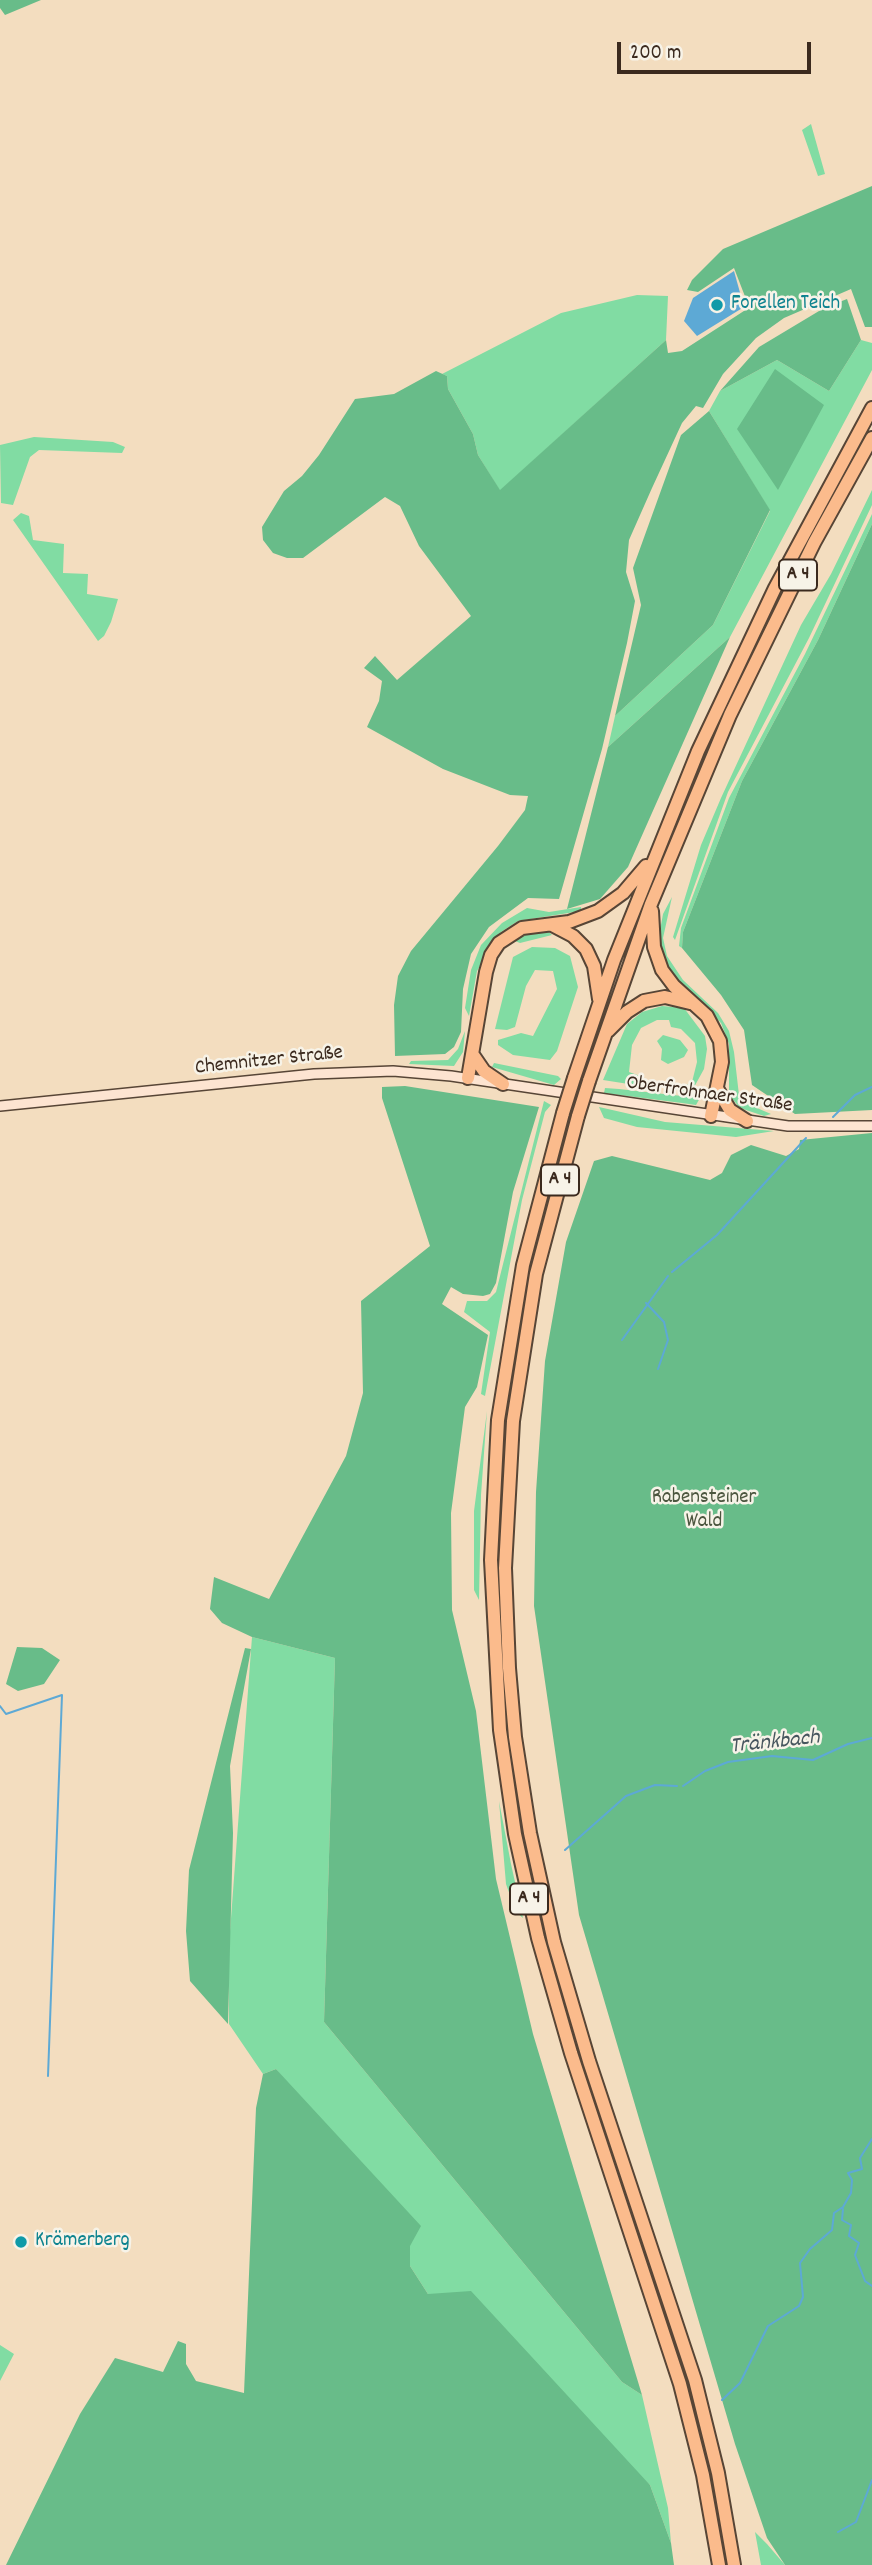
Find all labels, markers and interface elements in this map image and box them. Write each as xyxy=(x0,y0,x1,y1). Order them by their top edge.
scale bar xyxy=(620,28,814,72)
text: 200 m xyxy=(630,39,681,69)
place label: Forellen Teich xyxy=(731,292,840,318)
marker: Forellen Teich xyxy=(709,297,725,313)
road number: A 4 xyxy=(779,560,817,590)
street label: Chemnitzer Straße xyxy=(194,1042,344,1082)
street label: Oberfrohnaer Straße xyxy=(624,1072,794,1120)
road number: A 4 xyxy=(541,1164,579,1196)
park label: Rabensteiner Wald xyxy=(652,1486,756,1536)
water label: Tränkbach xyxy=(729,1726,821,1762)
road number: A 4 xyxy=(510,1884,548,1914)
place label: Krämerberg xyxy=(35,2229,130,2255)
marker: Krämerberg xyxy=(13,2234,29,2250)

